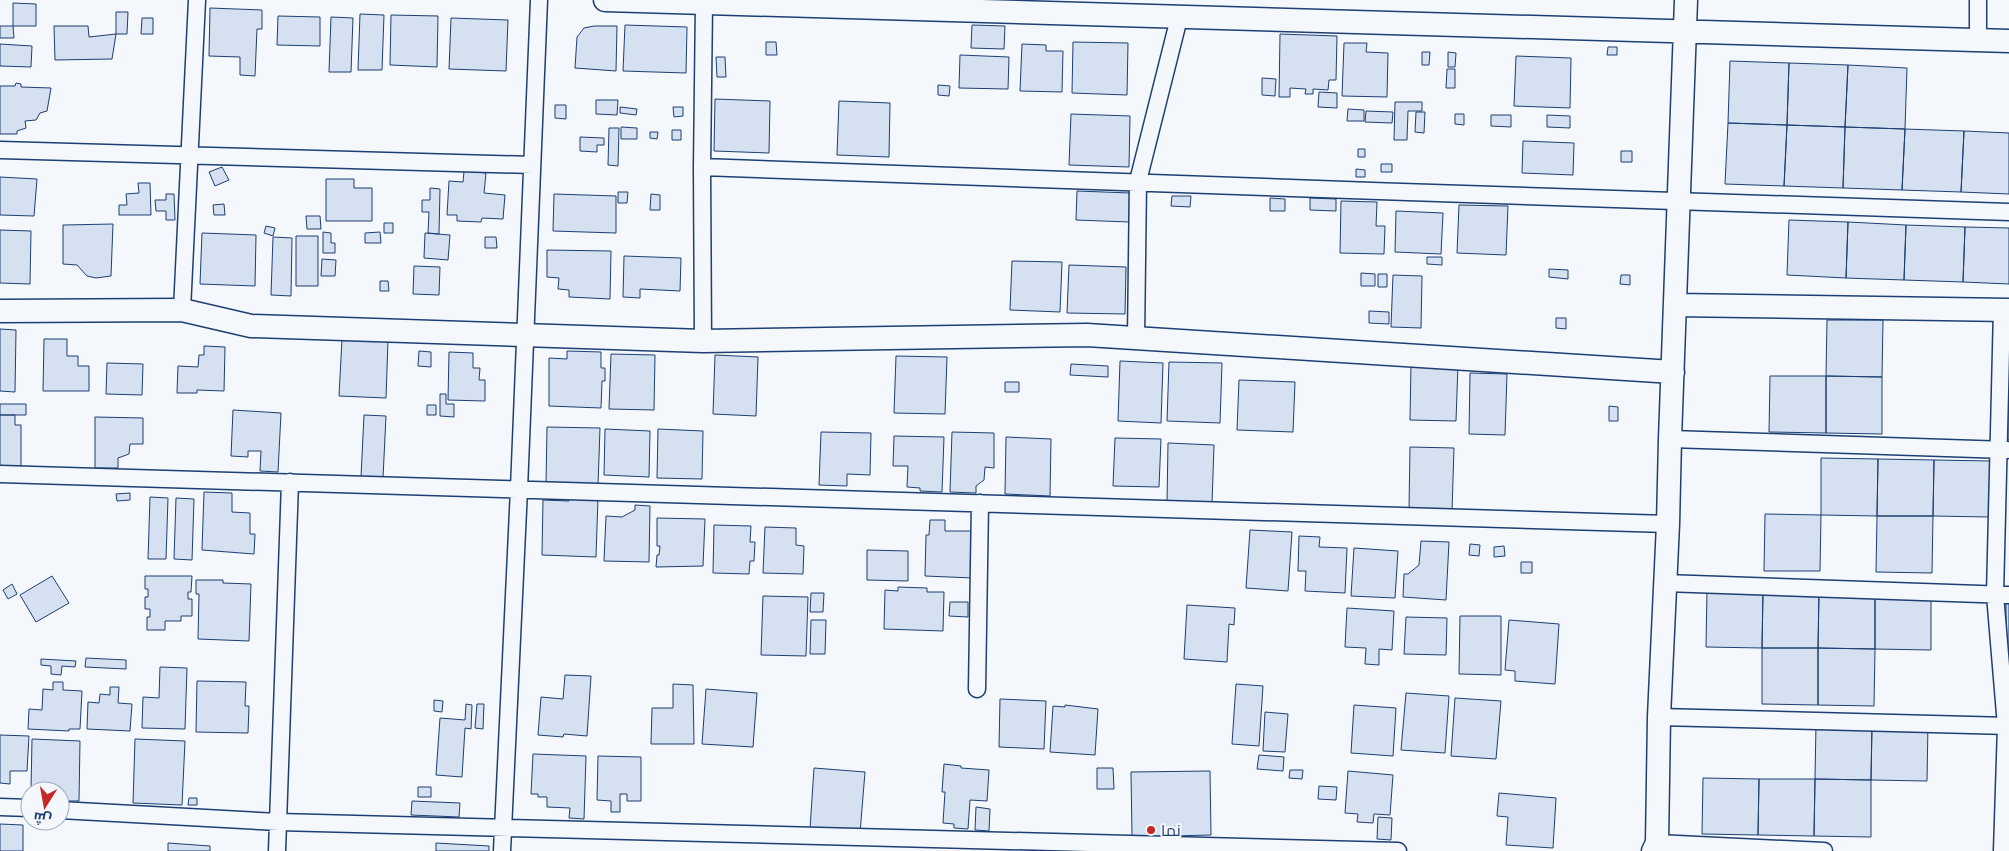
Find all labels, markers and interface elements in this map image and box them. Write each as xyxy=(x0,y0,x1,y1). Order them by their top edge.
north arrow xyxy=(20,781,70,831)
text: ش xyxy=(32,807,53,829)
place label: نما xyxy=(1161,820,1181,842)
marker: نما xyxy=(1145,824,1157,836)

